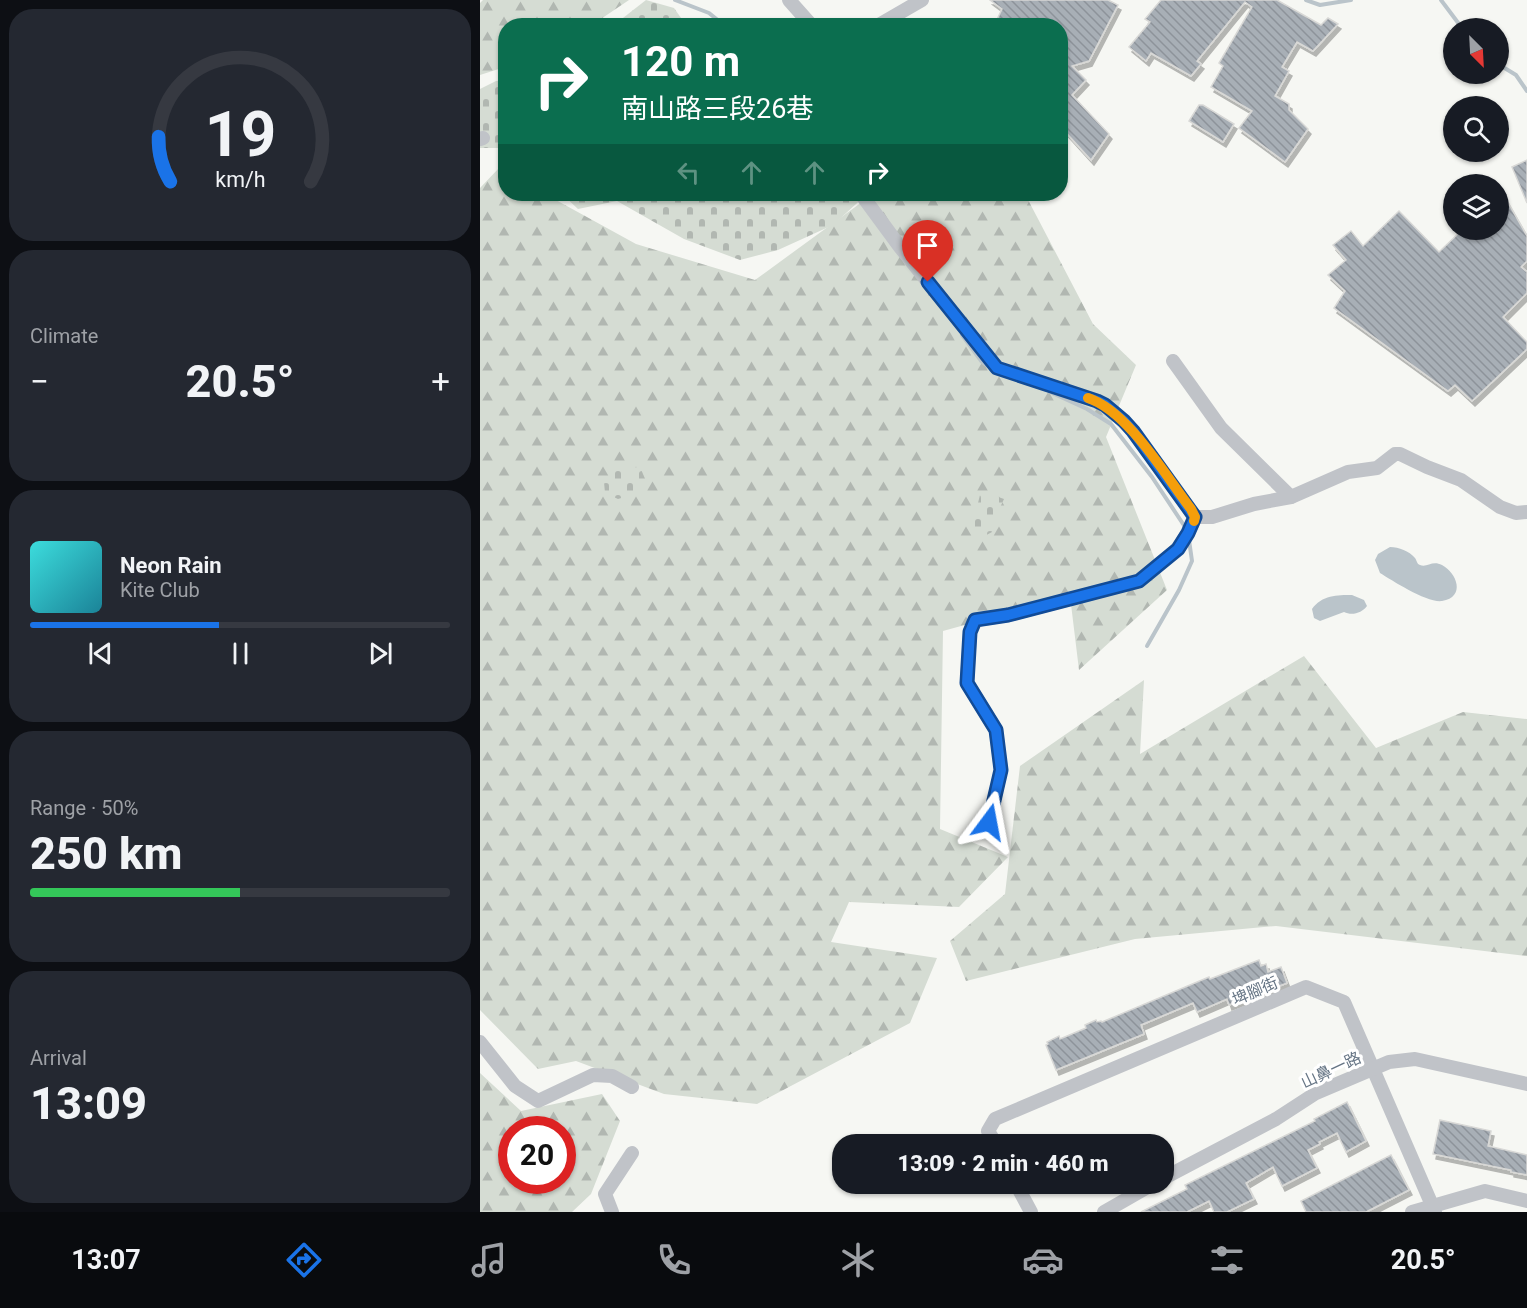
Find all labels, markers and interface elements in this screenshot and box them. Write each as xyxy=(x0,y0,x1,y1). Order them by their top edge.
north arrow xyxy=(1443,18,1509,84)
map controls xyxy=(1443,18,1509,240)
text: 120 m xyxy=(621,37,740,86)
icon: right xyxy=(522,42,600,120)
text: 南山路三段26巷 xyxy=(621,93,813,125)
button: search xyxy=(1443,96,1509,162)
text: 19 xyxy=(204,98,276,171)
icon: left xyxy=(672,156,705,189)
icon: ahead xyxy=(735,156,768,189)
icon: ahead xyxy=(798,156,831,189)
icon: right xyxy=(861,156,894,189)
text: km/h xyxy=(215,167,265,192)
button: layers xyxy=(1443,174,1509,240)
pin xyxy=(902,220,953,282)
icon: arrive xyxy=(911,229,944,262)
text: Climate xyxy=(30,324,98,348)
text: 20.5° xyxy=(186,355,295,408)
text: − xyxy=(30,362,49,401)
text: + xyxy=(431,362,450,401)
text: Neon Rain xyxy=(120,553,222,578)
text: Kite Club xyxy=(120,578,200,602)
icon: previous xyxy=(84,637,117,670)
icon: pause xyxy=(224,637,257,670)
icon: next xyxy=(364,637,397,670)
position arrow xyxy=(957,790,1021,854)
text: Range · 50% xyxy=(30,796,138,820)
text: 250 km xyxy=(30,827,182,880)
street label: 埤腳街 xyxy=(1229,973,1281,1009)
text: Arrival xyxy=(30,1046,87,1070)
street label: 山鼻一路 xyxy=(1298,1048,1364,1092)
text: 13:09 xyxy=(30,1077,147,1130)
speed limit sign: 20 xyxy=(498,1116,576,1194)
text: 13:09 · 2 min · 460 m xyxy=(898,1151,1108,1176)
icon: directions xyxy=(283,1239,325,1281)
icon: music xyxy=(468,1239,510,1281)
icon: phone xyxy=(653,1239,695,1281)
icon: climate xyxy=(837,1239,879,1281)
icon: car xyxy=(1022,1239,1064,1281)
icon: filters xyxy=(1206,1239,1248,1281)
text: 13:07 xyxy=(71,1244,141,1276)
text: 20.5° xyxy=(1391,1244,1456,1276)

